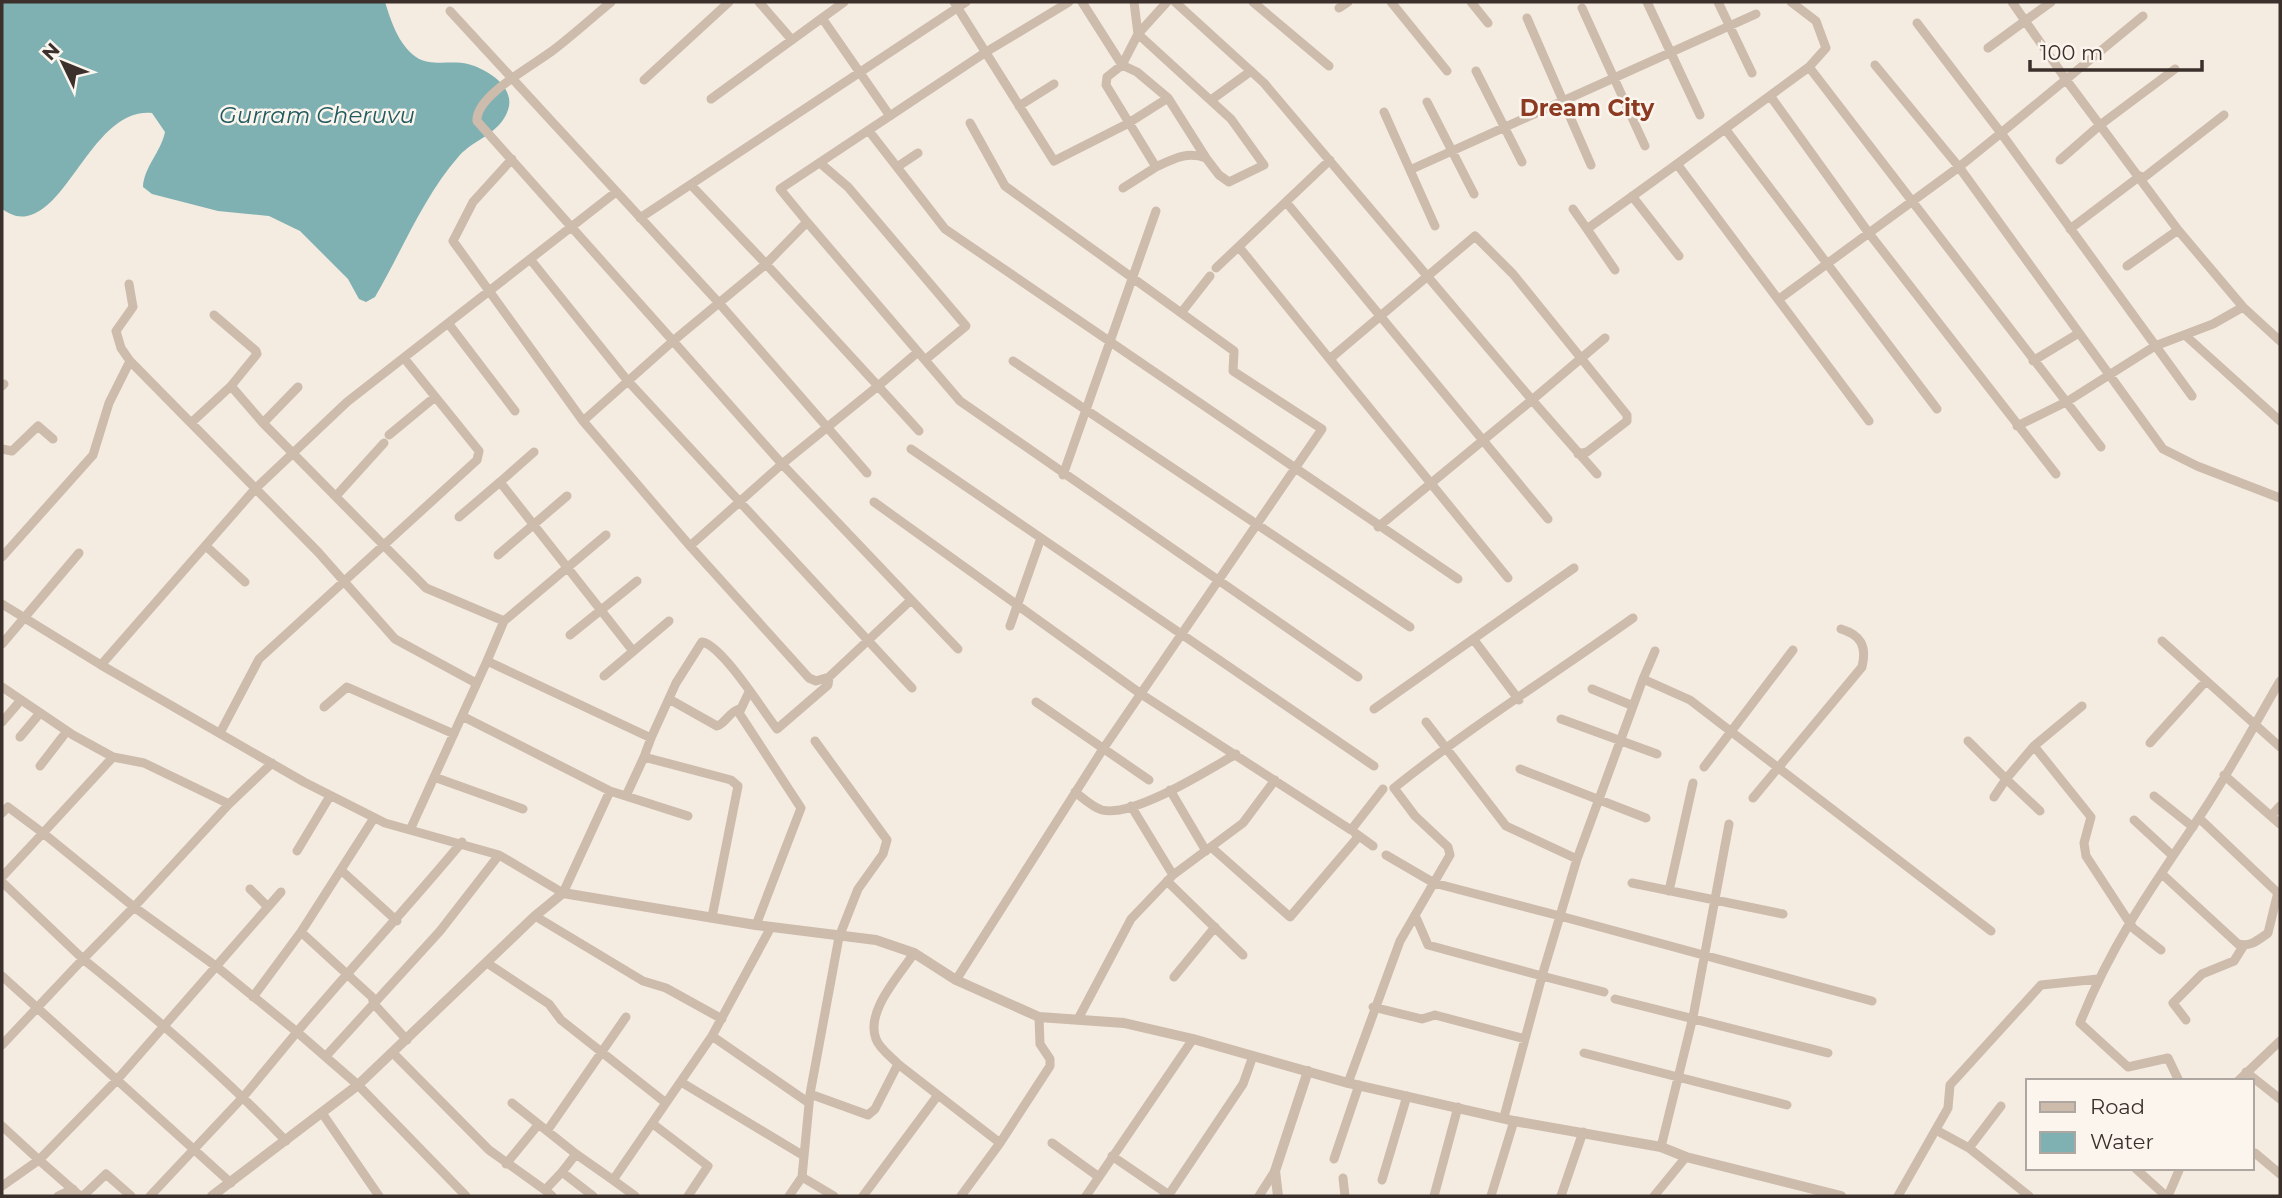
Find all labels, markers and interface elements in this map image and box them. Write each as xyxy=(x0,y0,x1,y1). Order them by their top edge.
north arrow xyxy=(28,28,98,98)
scale bar xyxy=(2030,28,2202,72)
text: N xyxy=(37,38,65,65)
text: 100 m xyxy=(2040,40,2103,65)
district label: Dream City xyxy=(1520,94,1654,122)
water label: Gurram Cheruvu xyxy=(219,101,415,129)
legend xyxy=(2026,1079,2254,1170)
text: Road xyxy=(2090,1094,2145,1119)
text: Water xyxy=(2090,1129,2154,1154)

